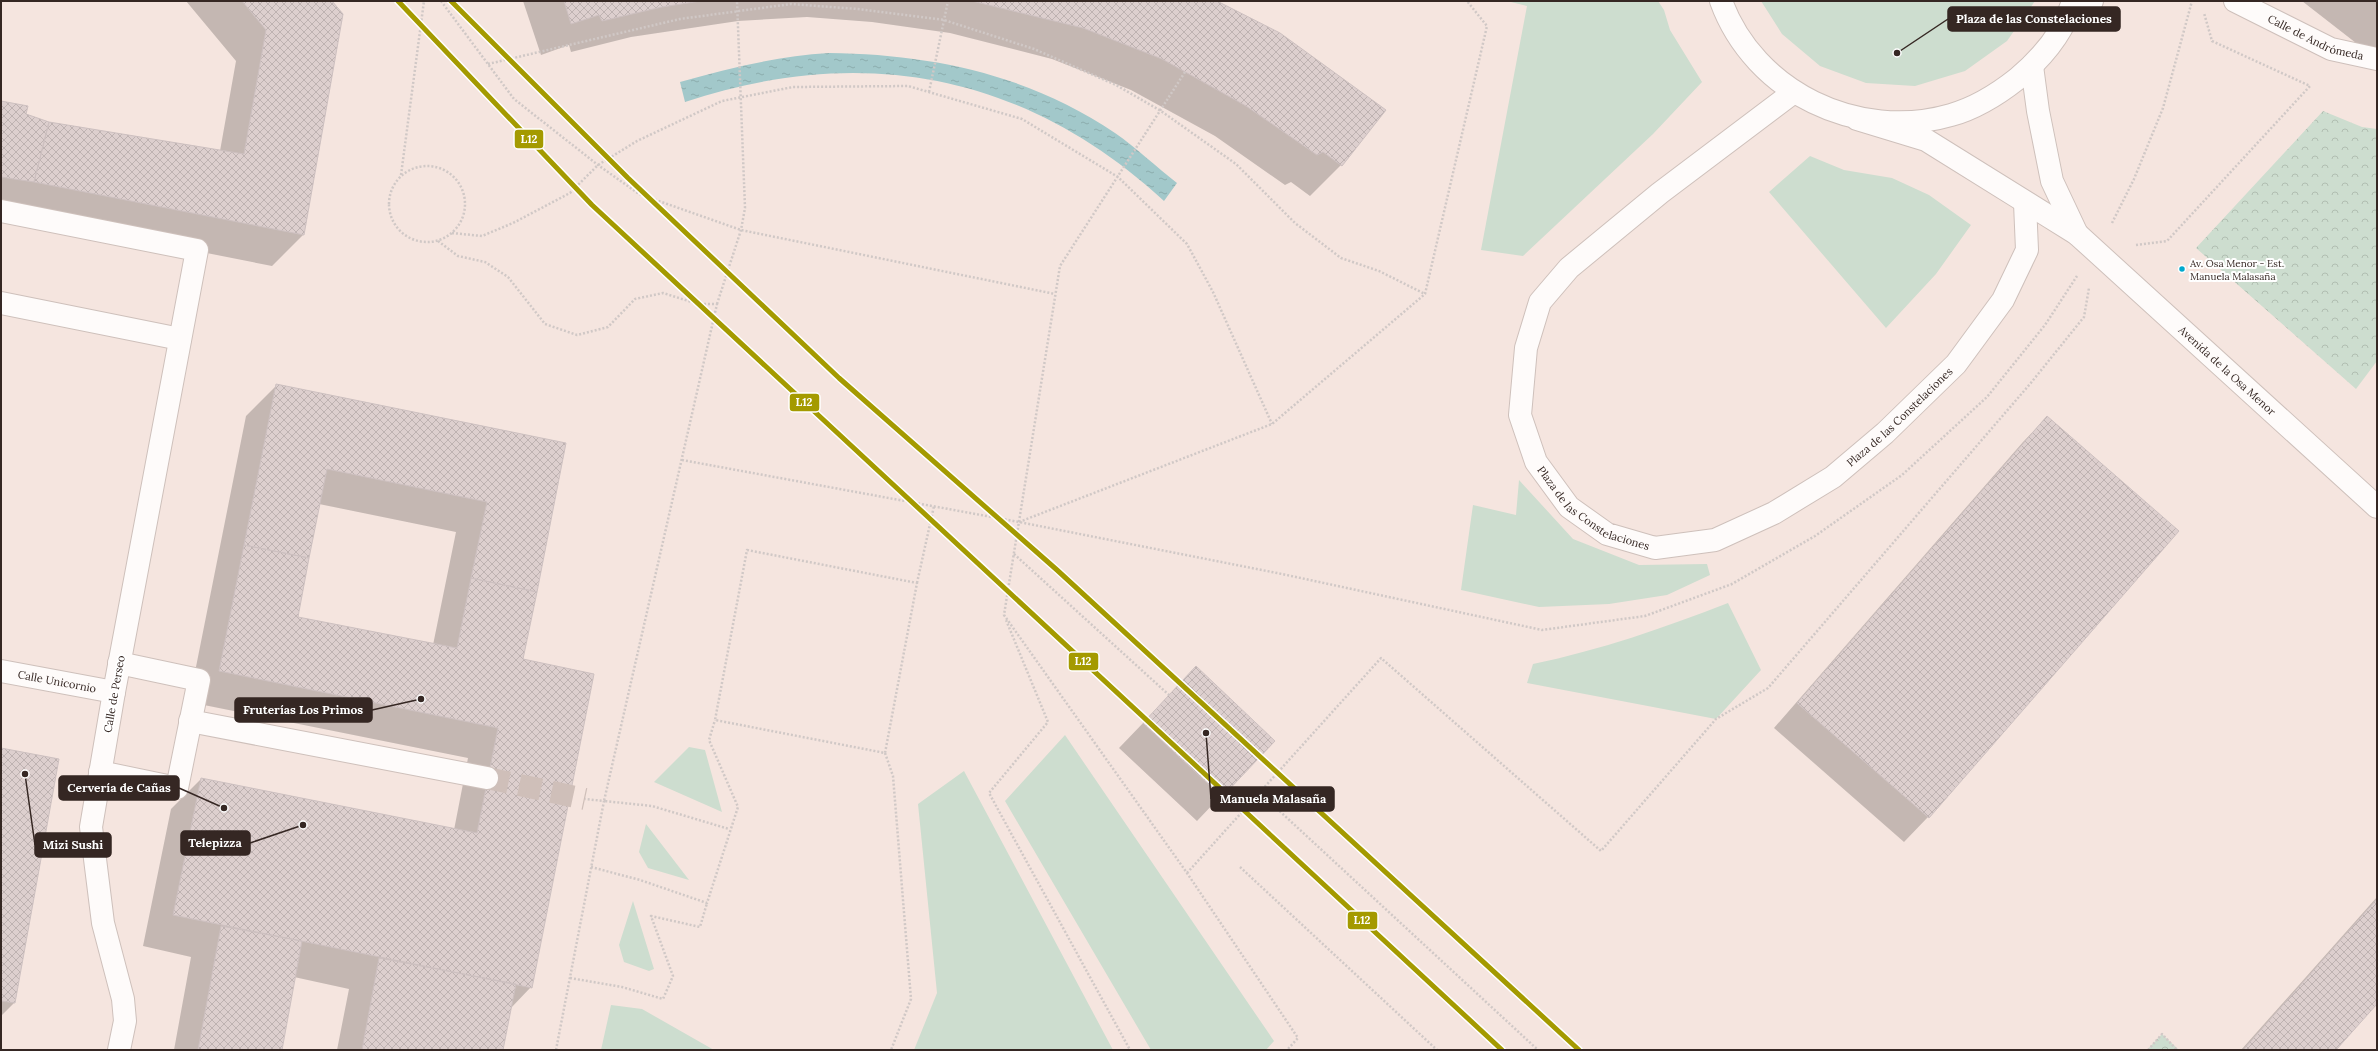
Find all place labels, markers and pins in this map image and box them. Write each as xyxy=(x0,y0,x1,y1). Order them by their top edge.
callout: Plaza de las Constelaciones xyxy=(1948,7,2120,31)
place label: Av. Osa Menor - Est. Manuela Malasaña xyxy=(2189,257,2284,283)
marker: Av. Osa Menor - Est. Manuela Malasaña xyxy=(2177,264,2187,274)
callout: Fruterías Los Primos xyxy=(235,698,372,722)
callout: Cervería de Cañas xyxy=(59,776,179,800)
callout: Manuela Malasaña xyxy=(1211,787,1334,811)
callout: Telepizza xyxy=(181,831,250,855)
callout: Mizi Sushi xyxy=(35,833,111,857)

